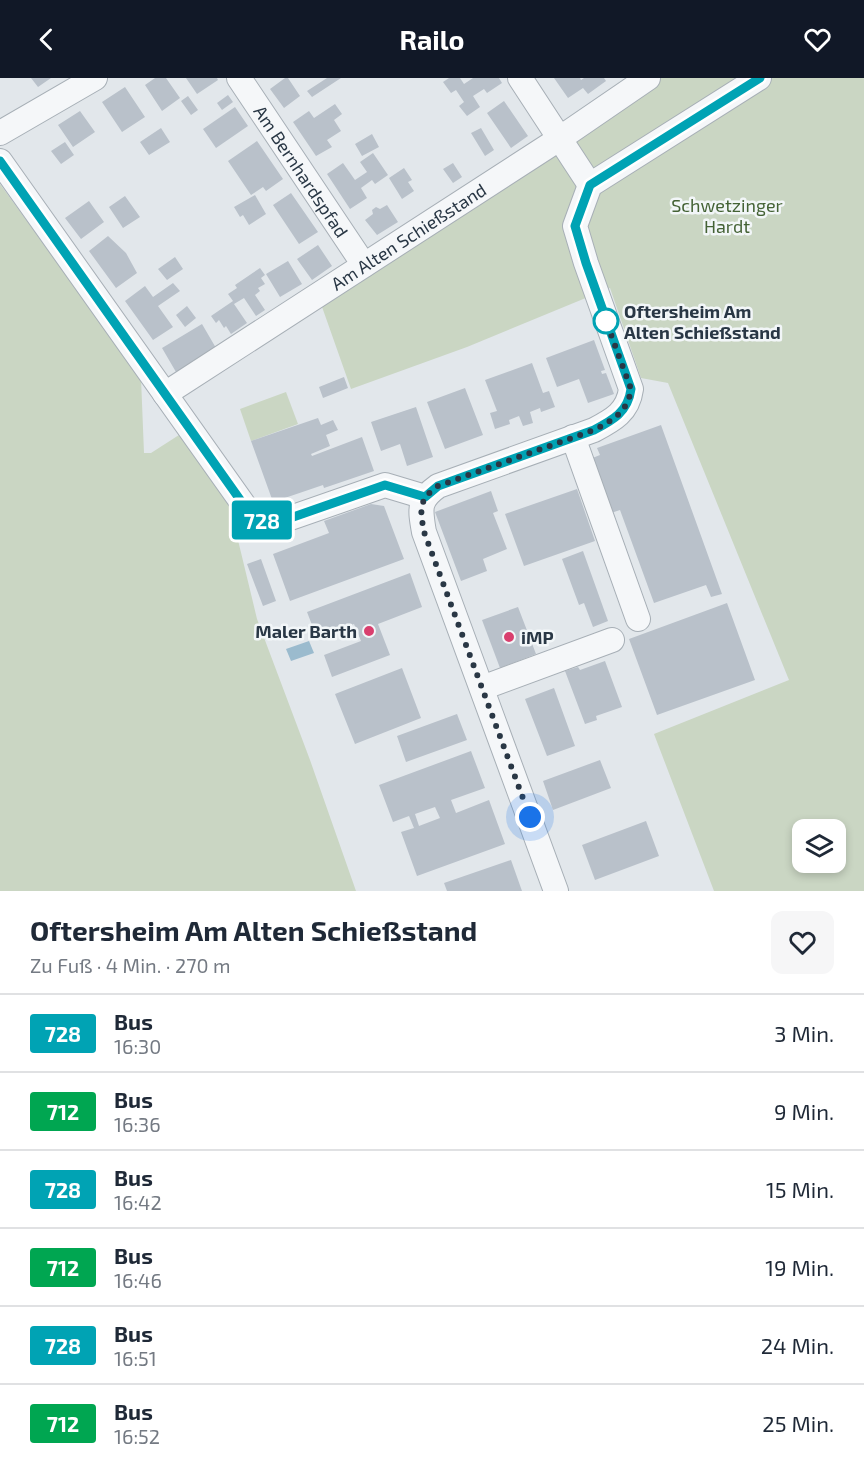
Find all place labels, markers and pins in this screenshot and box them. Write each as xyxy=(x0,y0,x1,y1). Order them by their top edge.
place label: Oftersheim Am Alten Schießstand xyxy=(624,300,781,343)
marker: Oftersheim Am Alten Schießstand xyxy=(593,308,619,334)
place label: Maler Barth xyxy=(255,620,357,642)
marker: Maler Barth xyxy=(362,624,376,638)
place label: iMP xyxy=(521,626,554,648)
marker: iMP xyxy=(502,630,516,644)

